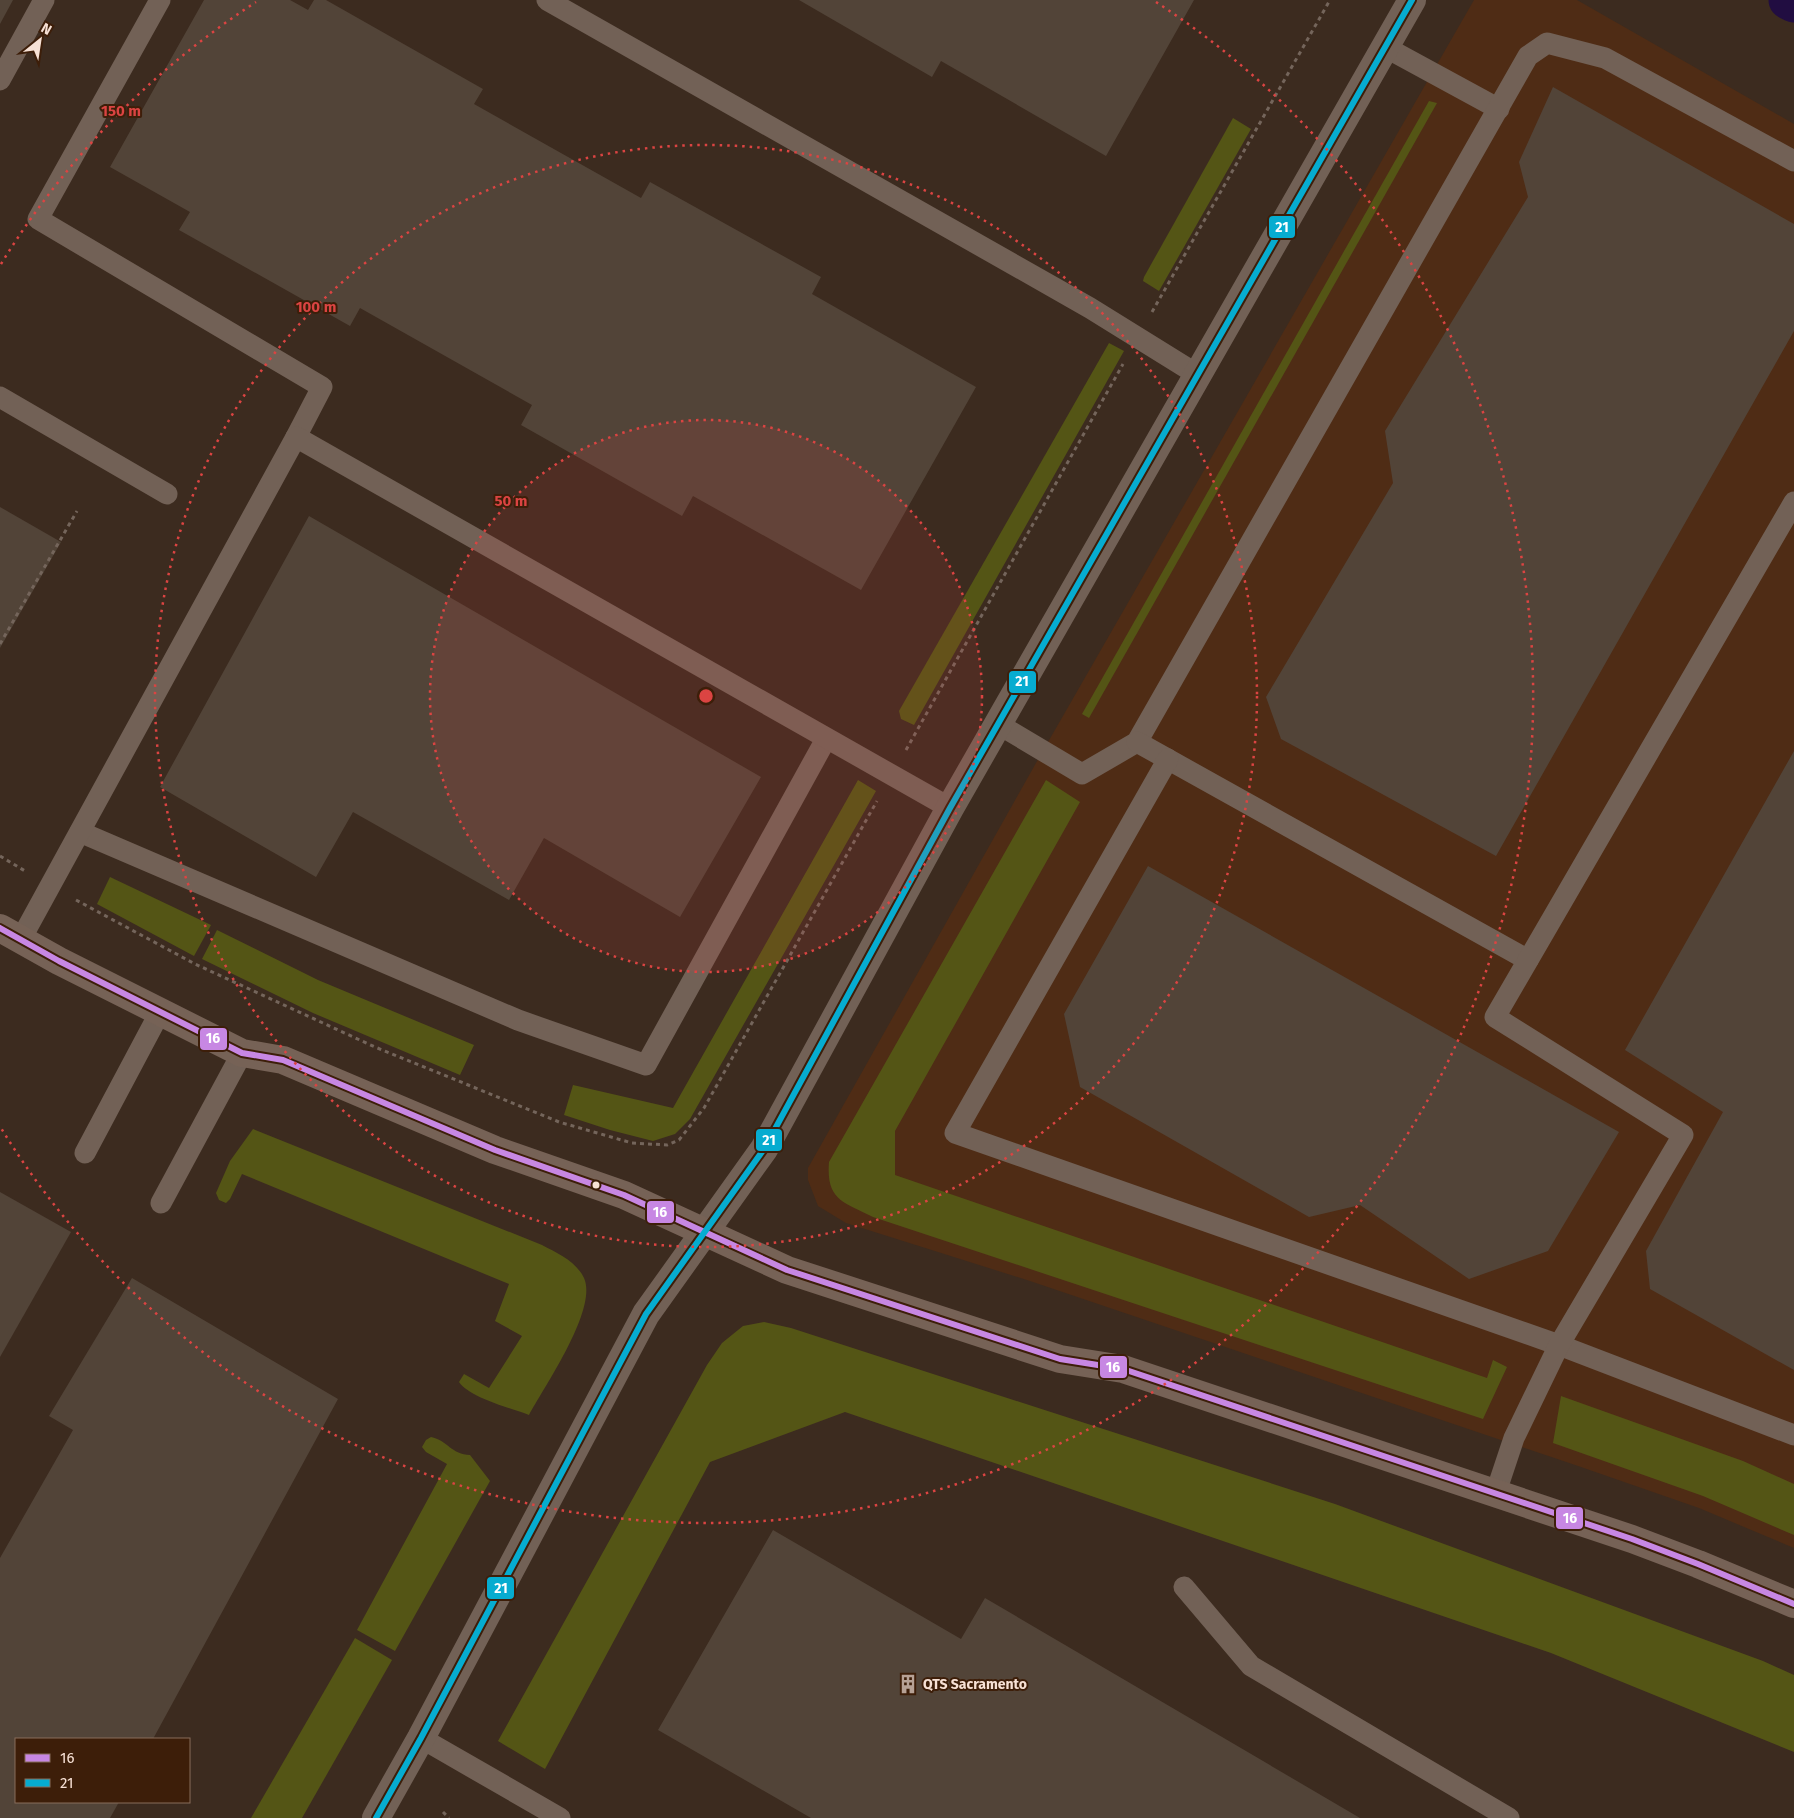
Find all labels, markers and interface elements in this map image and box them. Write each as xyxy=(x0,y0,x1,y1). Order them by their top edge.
north arrow xyxy=(15,15,65,65)
text: N xyxy=(38,19,55,39)
text: 150 m xyxy=(101,102,141,120)
line badge: 21 xyxy=(1268,215,1296,239)
text: 21 xyxy=(1275,219,1289,236)
text: 100 m xyxy=(296,298,336,316)
text: 50 m xyxy=(494,492,528,510)
line badge: 21 xyxy=(1008,670,1037,694)
text: 21 xyxy=(1015,673,1029,690)
centre of rings xyxy=(697,687,715,705)
line badge: 16 xyxy=(199,1027,228,1051)
text: 16 xyxy=(206,1030,220,1047)
line badge: 21 xyxy=(755,1128,783,1152)
text: 21 xyxy=(762,1132,776,1149)
unlabelled marker xyxy=(591,1180,601,1190)
line badge: 16 xyxy=(646,1200,675,1224)
text: 16 xyxy=(653,1204,667,1221)
line badge: 16 xyxy=(1099,1355,1128,1379)
text: 16 xyxy=(1106,1359,1120,1376)
line badge: 16 xyxy=(1555,1506,1584,1530)
text: 16 xyxy=(1563,1510,1577,1527)
line badge: 21 xyxy=(486,1576,515,1600)
text: 21 xyxy=(494,1580,508,1597)
building icon: QTS Sacramento xyxy=(897,1673,919,1695)
place label: QTS Sacramento xyxy=(923,1676,1027,1693)
legend xyxy=(15,1738,190,1803)
text: 16 xyxy=(60,1749,75,1767)
text: 21 xyxy=(60,1774,74,1792)

